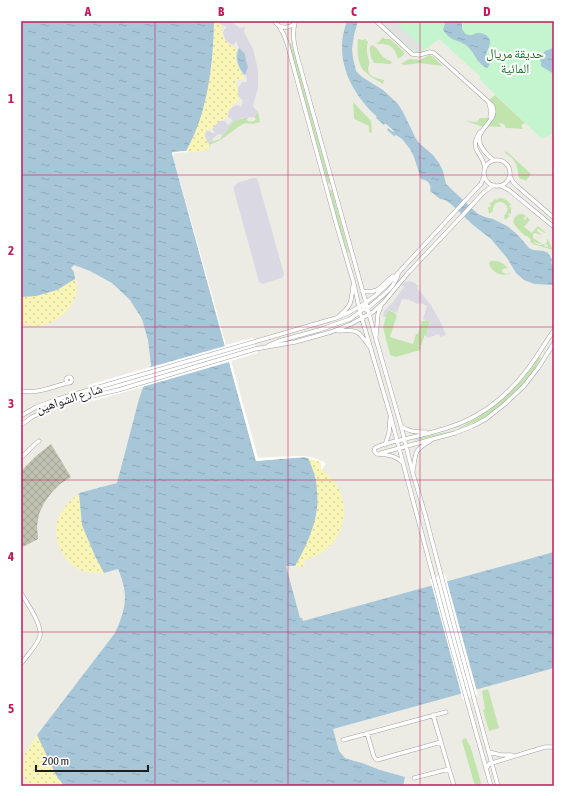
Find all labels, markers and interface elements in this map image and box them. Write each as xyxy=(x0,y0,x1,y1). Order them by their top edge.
text: A xyxy=(84,4,92,19)
text: B xyxy=(218,4,225,19)
text: C xyxy=(351,4,357,19)
text: D xyxy=(483,4,491,19)
park label: حديقة مريال المائية xyxy=(486,46,544,76)
text: 1 xyxy=(8,91,14,106)
text: 2 xyxy=(8,243,14,258)
street label: شارع الشواهين xyxy=(34,381,105,418)
text: 3 xyxy=(8,396,14,411)
text: 4 xyxy=(7,549,14,564)
text: 5 xyxy=(8,701,14,716)
scale bar xyxy=(36,747,148,773)
text: 200 m xyxy=(42,754,69,768)

